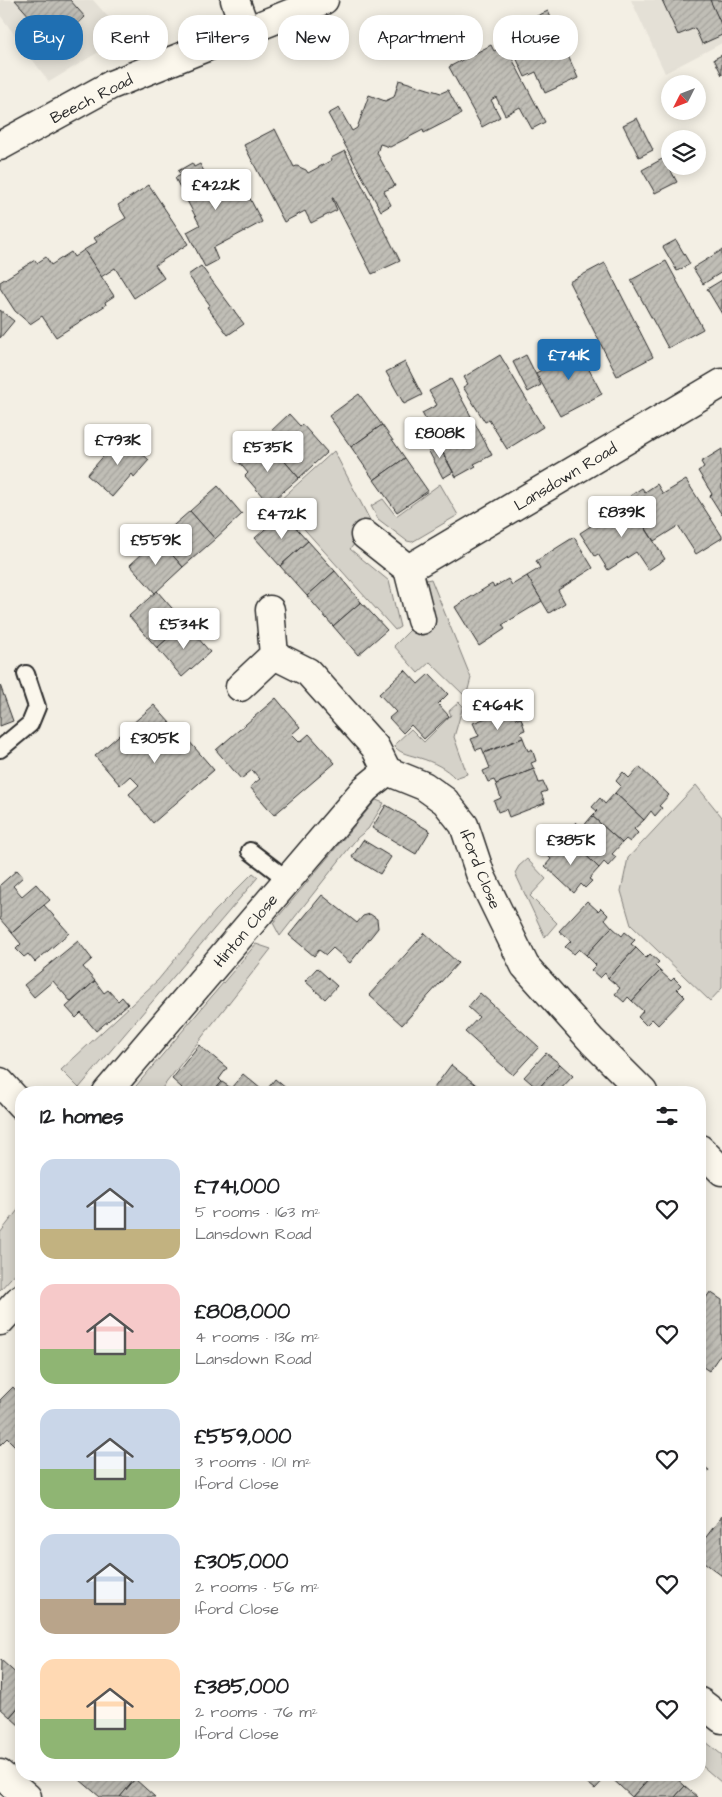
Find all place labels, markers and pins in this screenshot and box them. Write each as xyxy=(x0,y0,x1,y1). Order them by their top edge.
pin: £422K xyxy=(181,168,251,211)
pin: £741K xyxy=(534,338,604,381)
pin: £808K xyxy=(405,416,475,459)
pin: £793K xyxy=(83,424,153,466)
pin: £535K xyxy=(233,430,303,473)
pin: £839K xyxy=(587,496,657,538)
pin: £472K xyxy=(247,498,317,540)
pin: £559K xyxy=(121,524,191,566)
pin: £534K xyxy=(149,608,219,650)
pin: £464K xyxy=(463,688,533,731)
pin: £305K xyxy=(120,722,190,764)
pin: £385K xyxy=(536,824,606,866)

